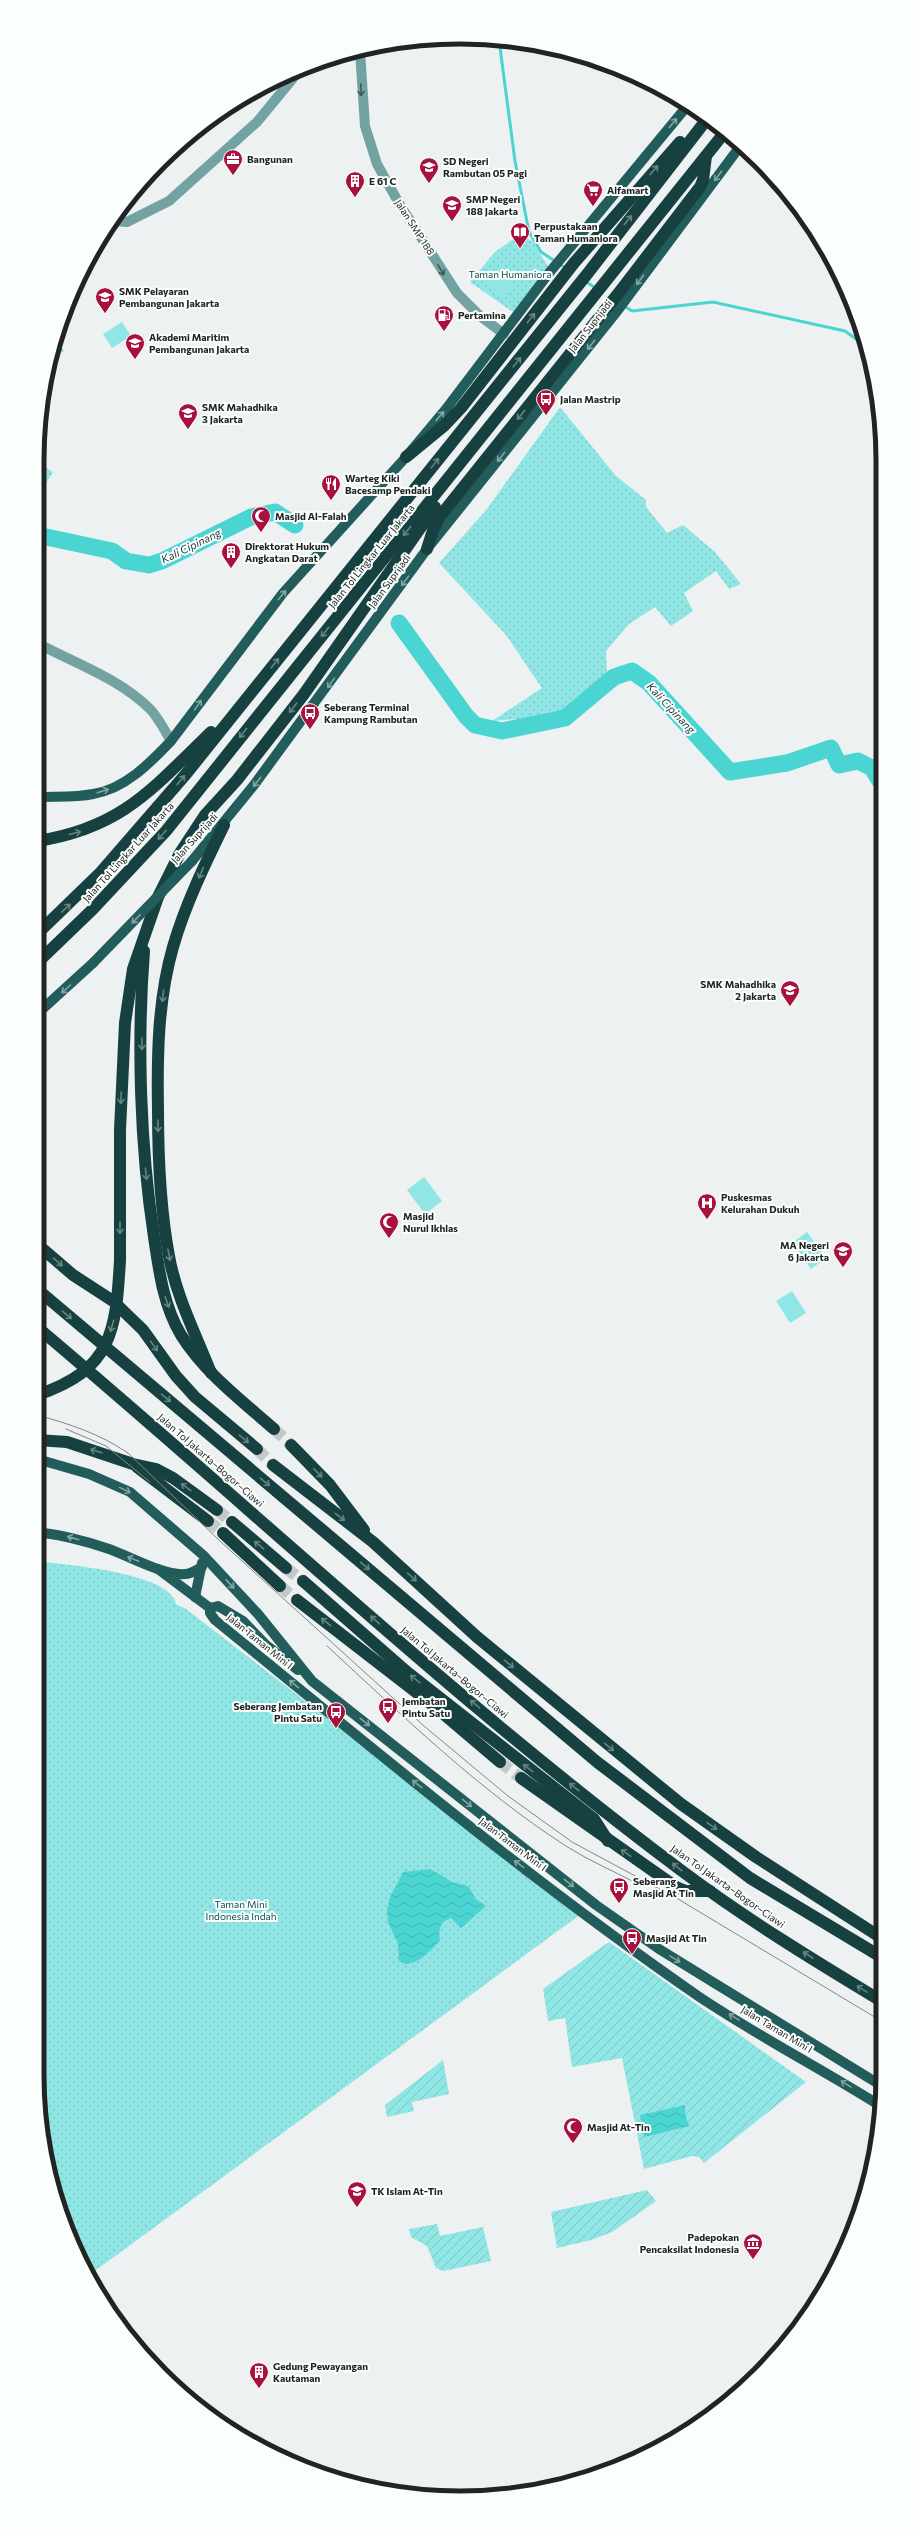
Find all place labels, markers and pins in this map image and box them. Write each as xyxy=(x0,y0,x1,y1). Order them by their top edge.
office icon: Bangunan xyxy=(222,148,244,176)
place label: Bangunan xyxy=(247,153,293,165)
place label: SD Negeri Rambutan 05 Pagi xyxy=(443,155,527,179)
school or university icon: SD Negeri Rambutan 05 Pagi xyxy=(418,156,440,184)
building icon: E 61 C xyxy=(344,170,366,198)
place label: E 61 C xyxy=(369,175,396,187)
supermarket icon: Alfamart xyxy=(582,179,604,207)
place label: Alfamart xyxy=(607,184,649,196)
place label: SMP Negeri 188 Jakarta xyxy=(466,193,521,217)
school or university icon: SMP Negeri 188 Jakarta xyxy=(441,194,463,222)
place label: Perpustakaan Taman Humaniora xyxy=(534,220,618,244)
library icon: Perpustakaan Taman Humaniora xyxy=(509,221,531,249)
place label: SMK Pelayaran Pembangunan Jakarta xyxy=(119,285,219,309)
school or university icon: SMK Pelayaran Pembangunan Jakarta xyxy=(94,286,116,314)
fuel station icon: Pertamina xyxy=(433,304,455,332)
place label: Pertamina xyxy=(458,309,506,321)
place label: Akademi Maritim Pembangunan Jakarta xyxy=(149,331,249,355)
school or university icon: Akademi Maritim Pembangunan Jakarta xyxy=(124,332,146,360)
bus stop icon: Jalan Mastrip xyxy=(535,388,557,416)
place label: Jalan Mastrip xyxy=(560,393,621,405)
place label: SMK Mahadhika 3 Jakarta xyxy=(202,401,278,425)
school or university icon: SMK Mahadhika 3 Jakarta xyxy=(177,402,199,430)
place label: Warteg Kiki Bacesamp Pendaki xyxy=(345,472,431,496)
restaurant icon: Warteg Kiki Bacesamp Pendaki xyxy=(320,473,342,501)
mosque icon: Masjid Al-Falah xyxy=(250,505,272,533)
place label: Masjid Al-Falah xyxy=(275,510,347,522)
place label: Direktorat Hukum Angkatan Darat xyxy=(245,540,329,564)
building icon: Direktorat Hukum Angkatan Darat xyxy=(220,541,242,569)
place label: Seberang Terminal Kampung Rambutan xyxy=(324,701,418,725)
bus stop icon: Seberang Terminal Kampung Rambutan xyxy=(299,702,321,730)
place label: SMK Mahadhika 2 Jakarta xyxy=(700,978,776,1002)
school or university icon: SMK Mahadhika 2 Jakarta xyxy=(779,979,801,1007)
place label: Puskesmas Kelurahan Dukuh xyxy=(721,1191,800,1215)
hospital icon: Puskesmas Kelurahan Dukuh xyxy=(696,1192,718,1220)
place label: Masjid Nurul Ikhlas xyxy=(403,1210,458,1234)
mosque icon: Masjid Nurul Ikhlas xyxy=(378,1211,400,1239)
place label: MA Negeri 6 Jakarta xyxy=(780,1239,829,1263)
school or university icon: MA Negeri 6 Jakarta xyxy=(832,1240,854,1268)
place label: Jembatan Pintu Satu xyxy=(402,1695,450,1719)
bus stop icon: Jembatan Pintu Satu xyxy=(377,1696,399,1724)
place label: Seberang Jembatan Pintu Satu xyxy=(233,1700,322,1724)
bus stop icon: Seberang Jembatan Pintu Satu xyxy=(325,1701,347,1729)
place label: Seberang Masjid At Tin xyxy=(633,1875,694,1899)
bus stop icon: Seberang Masjid At Tin xyxy=(608,1876,630,1904)
bus stop icon: Masjid At Tin xyxy=(621,1927,643,1955)
place label: Masjid At Tin xyxy=(646,1932,707,1944)
mosque icon: Masjid At-Tin xyxy=(562,2116,584,2144)
place label: Masjid At-Tin xyxy=(587,2121,650,2133)
school or university icon: TK Islam At-Tin xyxy=(346,2180,368,2208)
place label: TK Islam At-Tin xyxy=(371,2185,443,2197)
place label: Padepokan Pencaksilat Indonesia xyxy=(640,2231,739,2255)
museum icon: Padepokan Pencaksilat Indonesia xyxy=(742,2232,764,2260)
place label: Gedung Pewayangan Kautaman xyxy=(273,2360,368,2384)
building icon: Gedung Pewayangan Kautaman xyxy=(248,2361,270,2389)

